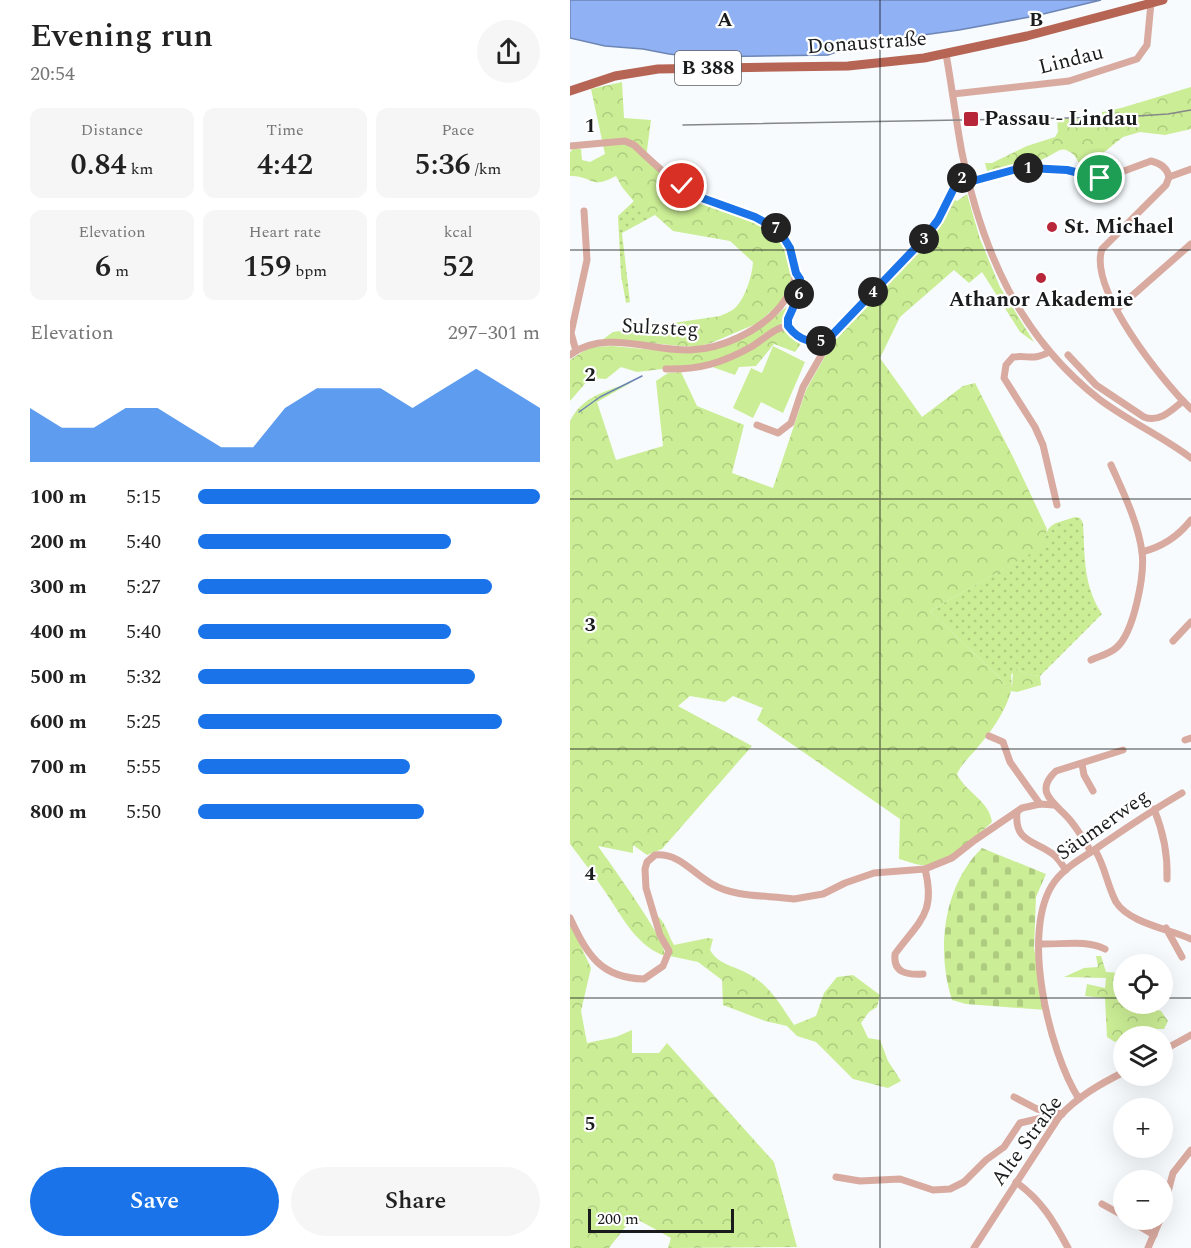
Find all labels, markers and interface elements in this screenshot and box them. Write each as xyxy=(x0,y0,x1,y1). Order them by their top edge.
text: A xyxy=(717,5,733,35)
text: B xyxy=(1029,5,1043,35)
text: Evening run xyxy=(30,11,213,61)
button: share xyxy=(477,20,540,83)
street label: Donaustraße xyxy=(806,23,928,63)
street label: Lindau xyxy=(1035,36,1107,83)
road number: B 388 xyxy=(675,51,741,85)
text: 20:54 xyxy=(30,59,75,89)
place label: Passau - Lindau xyxy=(984,103,1138,135)
marker: Passau - Lindau xyxy=(962,110,980,128)
text: 1 xyxy=(584,111,596,141)
text: Distance xyxy=(81,118,143,142)
text: Time xyxy=(266,118,304,142)
text: Pace xyxy=(441,118,475,142)
text: 0.84 xyxy=(71,142,127,188)
text: 4:42 xyxy=(257,142,313,188)
text: 5:36 xyxy=(415,142,471,188)
pin xyxy=(1074,152,1125,203)
pin: 1 xyxy=(1013,153,1043,183)
text: 1 xyxy=(1024,156,1032,180)
text: km xyxy=(127,157,153,181)
text: /km xyxy=(471,157,501,181)
pin xyxy=(656,160,707,211)
icon: arrive xyxy=(1083,161,1116,194)
pin: 2 xyxy=(947,163,977,193)
text: 2 xyxy=(958,166,966,190)
icon: check xyxy=(665,169,698,202)
place label: St. Michael xyxy=(1064,211,1174,243)
pin: 7 xyxy=(761,213,791,243)
text: 7 xyxy=(772,216,780,240)
text: Elevation xyxy=(78,220,146,244)
text: Heart rate xyxy=(249,220,321,244)
text: kcal xyxy=(444,220,472,244)
marker: St. Michael xyxy=(1045,220,1059,234)
pin: 3 xyxy=(909,224,939,254)
text: 3 xyxy=(920,227,928,251)
text: 6 xyxy=(95,244,111,290)
text: 159 xyxy=(243,244,291,290)
text: 52 xyxy=(442,244,474,290)
text: m xyxy=(111,259,129,283)
text: bpm xyxy=(291,259,327,283)
marker: Athanor Akademie xyxy=(1034,271,1048,285)
pin: 4 xyxy=(858,277,888,307)
pin: 6 xyxy=(784,279,814,309)
text: 4 xyxy=(869,280,877,304)
text: 6 xyxy=(795,282,803,306)
place label: Athanor Akademie xyxy=(949,284,1133,316)
street label: Sulzsteg xyxy=(621,310,699,346)
text: Elevation xyxy=(30,318,114,348)
text: 297–301 m xyxy=(448,318,540,348)
pin: 5 xyxy=(806,326,836,356)
text: 5 xyxy=(817,329,825,353)
text: 2 xyxy=(584,360,596,390)
text: 100 m xyxy=(30,482,87,512)
text: 5:15 xyxy=(126,482,161,512)
text: 200 m xyxy=(30,527,87,557)
text: 5:40 xyxy=(126,527,161,557)
text: 300 m xyxy=(30,572,87,602)
text: 5:27 xyxy=(126,572,161,602)
text: 3 xyxy=(584,610,596,640)
text: 400 m xyxy=(30,617,87,647)
text: 5:40 xyxy=(126,617,161,647)
text: 500 m xyxy=(30,662,87,692)
text: 5:32 xyxy=(126,662,161,692)
text: 600 m xyxy=(30,707,87,737)
text: 5:25 xyxy=(126,707,161,737)
text: 700 m xyxy=(30,752,87,782)
text: 5:55 xyxy=(126,752,161,782)
street label: Säumerweg xyxy=(1050,781,1156,869)
text: 800 m xyxy=(30,797,87,827)
text: 5:50 xyxy=(126,797,161,827)
text: 4 xyxy=(584,859,596,889)
map controls xyxy=(1113,954,1173,1230)
button: locate xyxy=(1113,954,1173,1014)
button: layers xyxy=(1113,1026,1173,1086)
street label: Alte Straße xyxy=(983,1089,1071,1193)
button: + xyxy=(1113,1098,1173,1158)
text: 5 xyxy=(584,1109,596,1139)
button: Save xyxy=(30,1167,279,1236)
button: Share xyxy=(291,1167,540,1236)
button: − xyxy=(1113,1170,1173,1230)
scale bar xyxy=(588,1206,734,1234)
text: 200 m xyxy=(597,1207,639,1231)

